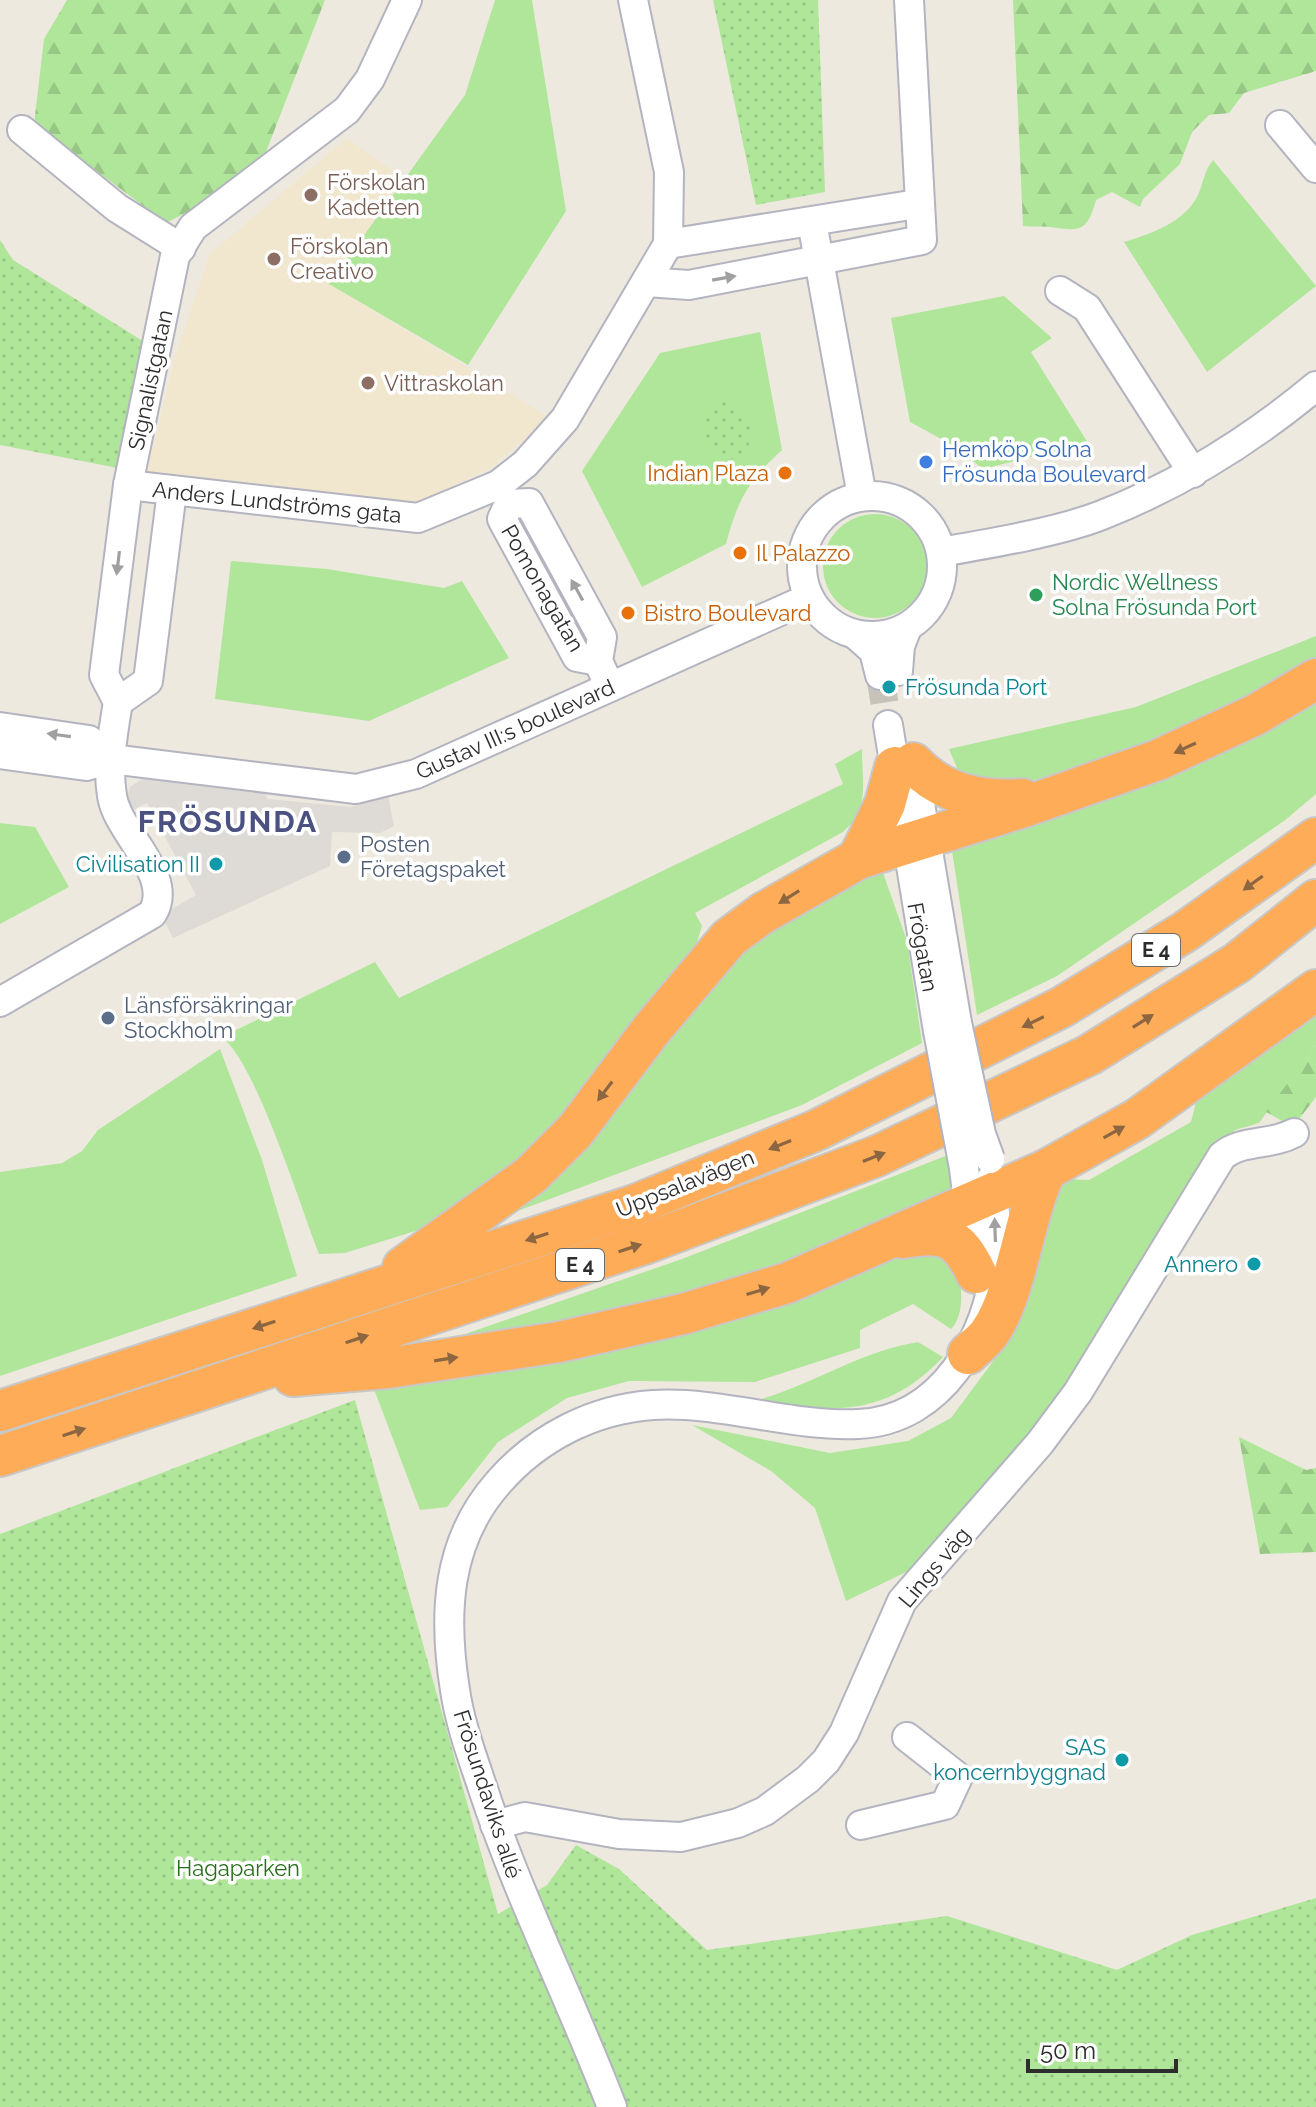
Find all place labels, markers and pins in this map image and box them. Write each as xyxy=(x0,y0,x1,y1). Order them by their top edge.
place label: Förskolan Kadetten xyxy=(327,169,426,220)
marker: Förskolan Kadetten xyxy=(302,186,320,204)
place label: Förskolan Creativo xyxy=(290,233,389,284)
marker: Förskolan Creativo xyxy=(265,250,283,268)
place label: Vittraskolan xyxy=(384,370,504,396)
marker: Vittraskolan xyxy=(359,374,377,392)
place label: Hemköp Solna Frösunda Boulevard xyxy=(942,436,1146,487)
marker: Hemköp Solna Frösunda Boulevard xyxy=(917,453,935,471)
place label: Indian Plaza xyxy=(647,460,769,486)
marker: Indian Plaza xyxy=(776,464,794,482)
place label: Il Palazzo xyxy=(756,540,850,566)
marker: Il Palazzo xyxy=(731,544,749,562)
place label: Nordic Wellness Solna Frösunda Port xyxy=(1052,569,1258,620)
marker: Nordic Wellness Solna Frösunda Port xyxy=(1027,586,1045,604)
place label: Bistro Boulevard xyxy=(644,600,811,626)
marker: Bistro Boulevard xyxy=(619,604,637,622)
place label: Frösunda Port xyxy=(905,674,1048,700)
marker: Frösunda Port xyxy=(880,678,898,696)
place label: Posten Företagspaket xyxy=(360,831,507,882)
marker: Posten Företagspaket xyxy=(335,848,353,866)
place label: Civilisation II xyxy=(76,851,200,877)
marker: Civilisation II xyxy=(207,855,225,873)
place label: Länsförsäkringar Stockholm xyxy=(124,992,293,1043)
marker: Länsförsäkringar Stockholm xyxy=(99,1009,117,1027)
place label: Annero xyxy=(1164,1251,1238,1277)
marker: Annero xyxy=(1245,1255,1263,1273)
place label: SAS koncernbyggnad xyxy=(933,1734,1106,1785)
marker: SAS koncernbyggnad xyxy=(1113,1751,1131,1769)

